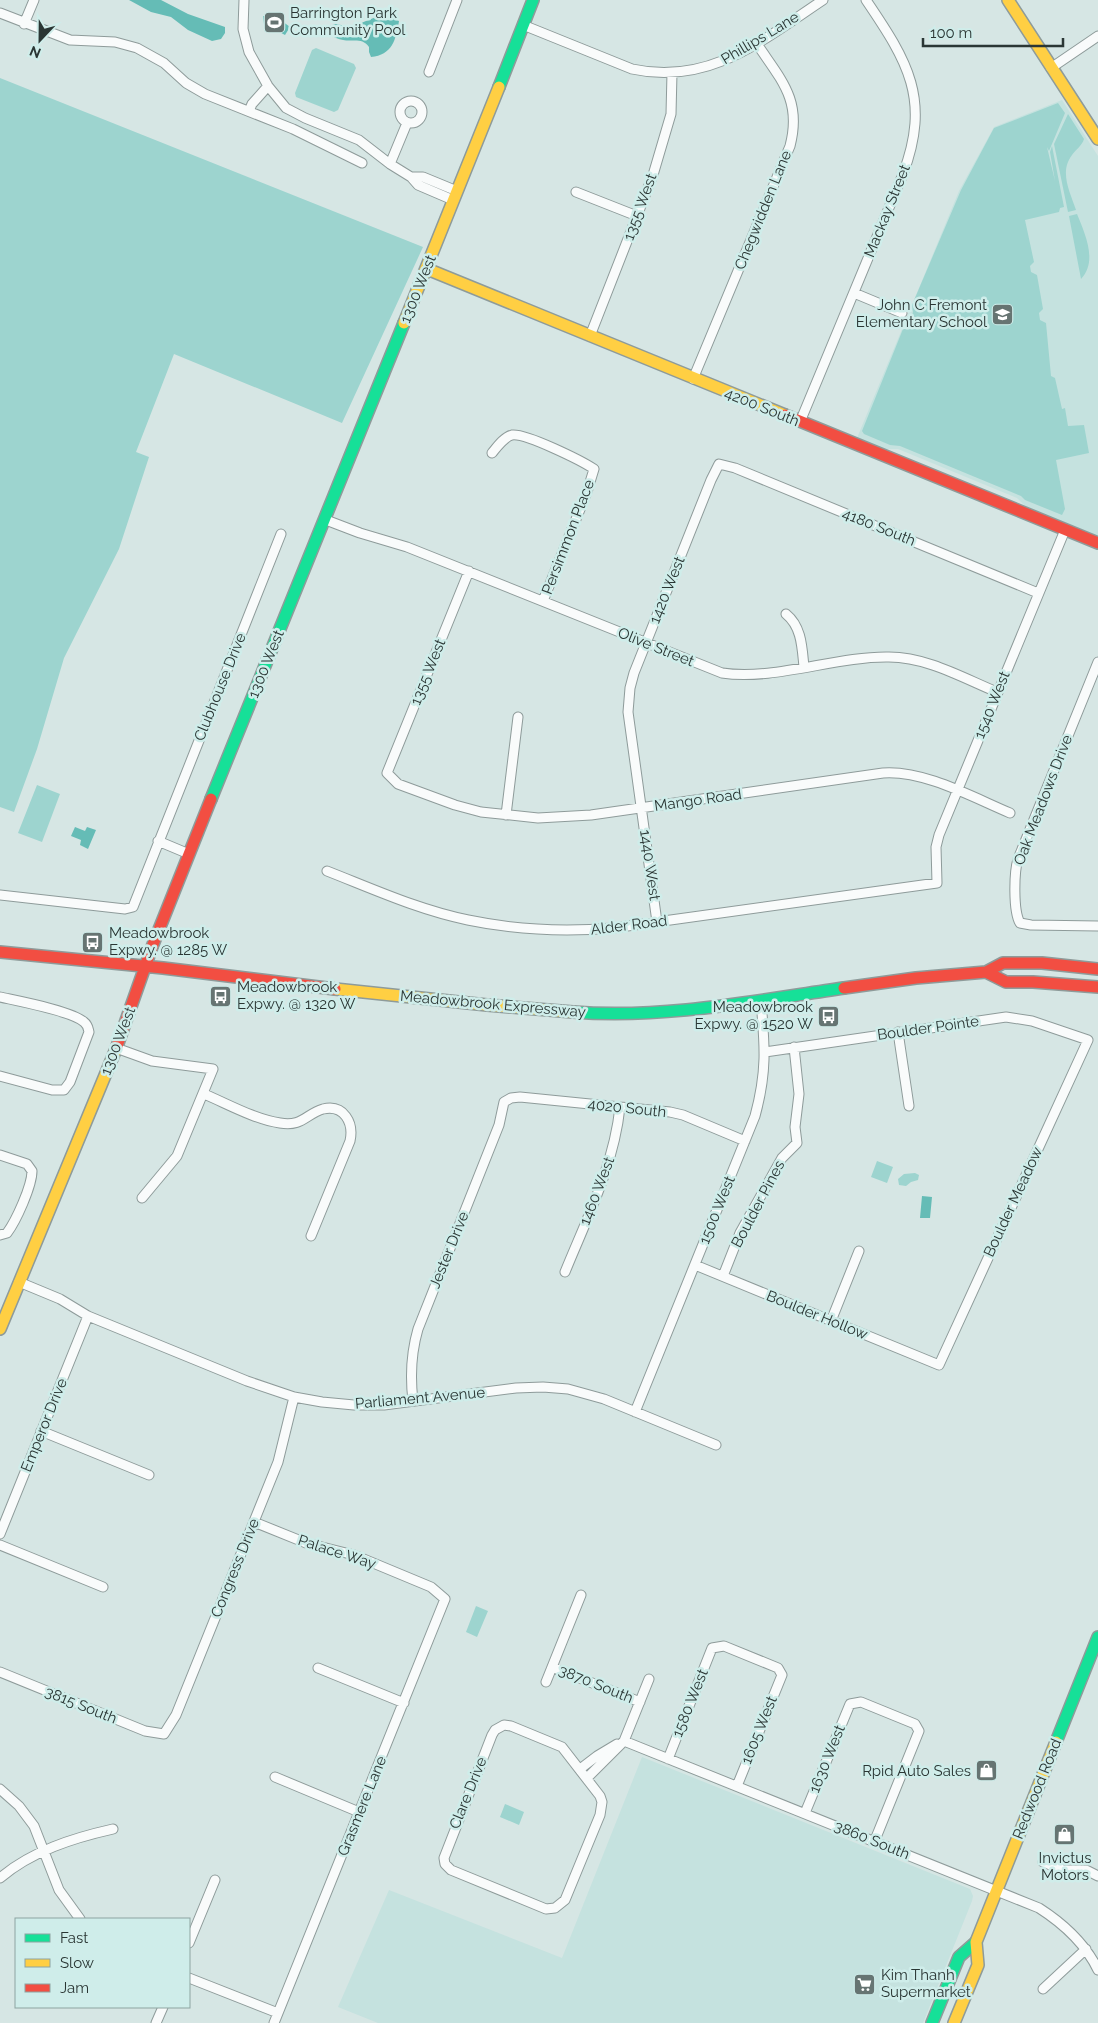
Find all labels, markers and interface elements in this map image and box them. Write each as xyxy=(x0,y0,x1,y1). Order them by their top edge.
place label: Barrington Park Community Pool xyxy=(290,4,406,39)
street label: Phillips Lane xyxy=(718,8,802,68)
sports icon: Barrington Park Community Pool xyxy=(262,10,286,34)
north arrow xyxy=(15,15,65,65)
scale bar xyxy=(923,15,1063,47)
text: 100 m xyxy=(930,24,972,42)
text: N xyxy=(27,43,43,61)
street label: Chegwidden Lane xyxy=(731,148,795,272)
street label: Mackay Street xyxy=(860,162,914,260)
street label: 1355 West xyxy=(620,171,660,243)
street label: 1300 West xyxy=(396,252,440,326)
place label: John C Fremont Elementary School xyxy=(856,296,988,331)
school or university icon: John C Fremont Elementary School xyxy=(991,302,1015,326)
street label: 4200 South xyxy=(722,384,802,430)
street label: Persimmon Place xyxy=(538,477,598,597)
street label: 4180 South xyxy=(840,504,918,550)
street label: 1420 West xyxy=(645,554,689,626)
street label: Olive Street xyxy=(615,624,697,670)
street label: 1300 West xyxy=(244,627,288,701)
street label: Clubhouse Drive xyxy=(190,630,250,744)
street label: 1355 West xyxy=(407,636,449,708)
street label: 1540 West xyxy=(970,669,1014,741)
street label: Oak Meadows Drive xyxy=(1010,732,1076,868)
street label: Mango Road xyxy=(653,785,743,815)
street label: 1440 West xyxy=(636,829,664,901)
street label: Alder Road xyxy=(590,911,668,939)
place label: Meadowbrook Expwy. @ 1285 W xyxy=(109,924,228,959)
bus stop icon: Meadowbrook Expwy. @ 1285 W xyxy=(81,930,105,954)
place label: Meadowbrook Expwy. @ 1320 W xyxy=(237,978,356,1013)
bus stop icon: Meadowbrook Expwy. @ 1320 W xyxy=(209,984,233,1008)
street label: Meadowbrook Expressway xyxy=(399,987,587,1021)
place label: Meadowbrook Expwy. @ 1520 W xyxy=(694,998,813,1033)
street label: 1300 West xyxy=(97,1004,139,1078)
bus stop icon: Meadowbrook Expwy. @ 1520 W xyxy=(817,1004,841,1028)
street label: Boulder Pointe xyxy=(876,1012,980,1044)
street label: 4020 South xyxy=(587,1095,667,1121)
street label: Boulder Meadow xyxy=(980,1144,1046,1260)
street label: 1460 West xyxy=(576,1154,618,1228)
street label: Boulder Pines xyxy=(727,1157,789,1251)
street label: 1500 West xyxy=(695,1173,739,1247)
street label: Jester Drive xyxy=(425,1209,473,1291)
street label: Boulder Hollow xyxy=(764,1286,870,1344)
street label: Emperor Drive xyxy=(17,1375,71,1474)
street label: Parliament Avenue xyxy=(354,1383,486,1413)
street label: Congress Drive xyxy=(207,1516,263,1620)
street label: Palace Way xyxy=(296,1531,378,1573)
street label: 3870 South xyxy=(556,1661,636,1707)
street label: 1580 West xyxy=(668,1666,712,1740)
street label: 3815 South xyxy=(42,1682,120,1728)
street label: 1605 West xyxy=(737,1693,781,1767)
street label: 1630 West xyxy=(805,1722,849,1796)
street label: Redwood Road xyxy=(1009,1736,1065,1842)
street label: Grasmere Lane xyxy=(334,1753,390,1859)
street label: Clare Drive xyxy=(445,1754,491,1832)
shop icon: Rpid Auto Sales xyxy=(975,1759,999,1783)
place label: Rpid Auto Sales xyxy=(862,1762,971,1780)
street label: 3860 South xyxy=(832,1817,912,1863)
shop icon: Invictus Motors xyxy=(1053,1823,1077,1847)
place label: Invictus Motors xyxy=(1039,1849,1091,1884)
legend xyxy=(15,1918,190,2008)
text: Fast xyxy=(60,1929,88,1947)
text: Slow xyxy=(60,1954,94,1972)
place label: Kim Thanh Supermarket xyxy=(881,1966,971,2001)
supermarket icon: Kim Thanh Supermarket xyxy=(853,1972,877,1996)
text: Jam xyxy=(60,1979,89,1997)

